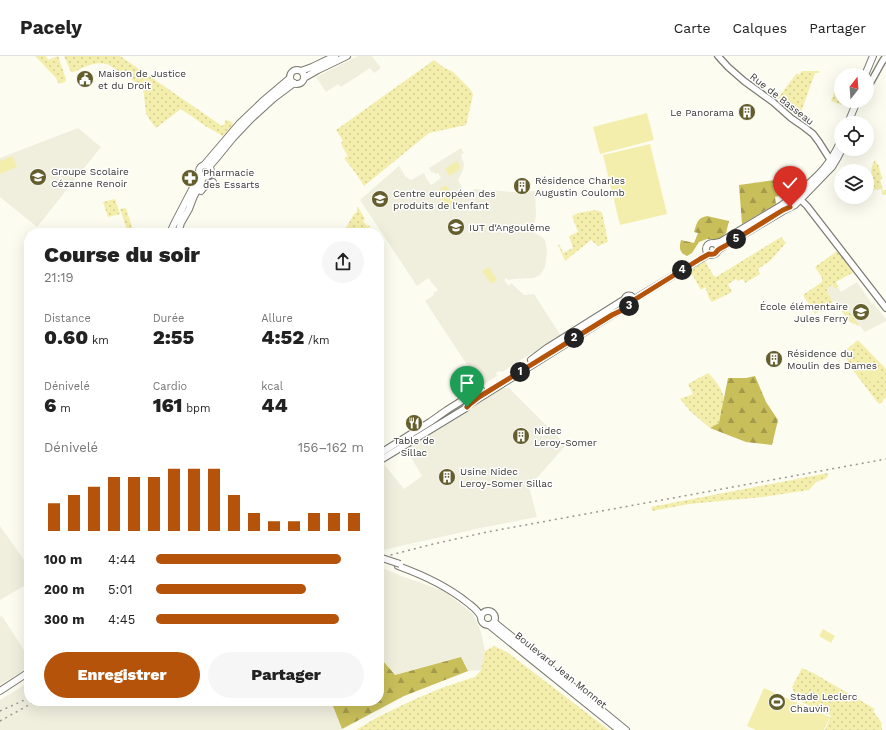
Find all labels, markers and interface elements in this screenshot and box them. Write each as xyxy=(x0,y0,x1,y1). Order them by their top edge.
text: Pacely xyxy=(20,16,82,39)
text: Carte xyxy=(674,20,711,36)
text: Calques xyxy=(733,20,787,36)
text: Partager xyxy=(809,20,866,36)
place label: Maison de Justice et du Droit xyxy=(98,68,186,91)
north arrow xyxy=(834,68,874,108)
map controls xyxy=(834,68,874,204)
public building icon: Maison de Justice et du Droit xyxy=(75,69,95,89)
street label: Rue de Basseau xyxy=(748,71,816,127)
building icon: Le Panorama xyxy=(737,102,757,122)
place label: Le Panorama xyxy=(670,107,734,118)
button: locate xyxy=(834,116,874,156)
button: layers xyxy=(834,164,874,204)
place label: Groupe Scolaire Cézanne Renoir xyxy=(51,166,129,189)
pin xyxy=(773,166,807,207)
school or university icon: Groupe Scolaire Cézanne Renoir xyxy=(28,167,48,187)
place label: Pharmacie des Essarts xyxy=(203,167,260,190)
pharmacy icon: Pharmacie des Essarts xyxy=(180,168,200,188)
icon: check xyxy=(779,172,801,194)
place label: Résidence Charles Augustin Coulomb xyxy=(535,175,625,198)
building icon: Résidence Charles Augustin Coulomb xyxy=(512,176,532,196)
place label: Centre européen des produits de l'enfant xyxy=(393,188,496,211)
school or university icon: Centre européen des produits de l'enfant xyxy=(370,189,390,209)
school or university icon: IUT d'Angoulême xyxy=(446,217,466,237)
place label: IUT d'Angoulême xyxy=(469,222,550,233)
pin: 5 xyxy=(726,229,746,249)
text: 5 xyxy=(733,232,739,245)
button: share xyxy=(322,241,364,283)
text: Course du soir xyxy=(44,242,200,267)
pin: 4 xyxy=(672,260,692,280)
text: 4 xyxy=(678,263,686,276)
text: 21:19 xyxy=(44,270,74,285)
pin: 3 xyxy=(619,296,639,316)
text: 3 xyxy=(626,299,632,312)
place label: École élémentaire Jules Ferry xyxy=(760,301,849,324)
school or university icon: École élémentaire Jules Ferry xyxy=(851,302,871,322)
text: Distance xyxy=(44,312,91,325)
text: Durée xyxy=(153,312,184,325)
text: Allure xyxy=(261,312,293,325)
text: 0.60 xyxy=(44,325,88,349)
text: 2:55 xyxy=(153,325,194,349)
text: 4:52 xyxy=(261,325,304,349)
pin: 2 xyxy=(564,328,584,348)
text: 2 xyxy=(571,331,577,344)
text: km xyxy=(88,334,109,347)
text: /km xyxy=(304,334,330,347)
place label: Résidence du Moulin des Dames xyxy=(787,348,877,371)
building icon: Résidence du Moulin des Dames xyxy=(764,349,784,369)
pin: 1 xyxy=(510,362,530,382)
text: 1 xyxy=(518,365,522,378)
pin xyxy=(450,366,484,407)
icon: arrive xyxy=(456,372,478,394)
text: Dénivelé xyxy=(44,380,90,393)
text: Cardio xyxy=(153,380,187,393)
text: kcal xyxy=(261,380,283,393)
text: 6 xyxy=(44,393,56,417)
text: 161 xyxy=(153,393,182,417)
text: 44 xyxy=(261,393,288,417)
text: m xyxy=(56,402,71,415)
text: bpm xyxy=(182,402,210,415)
restaurant icon: Table de Sillac xyxy=(404,413,424,433)
place label: Nidec Leroy-Somer xyxy=(534,425,597,448)
building icon: Nidec Leroy-Somer xyxy=(511,426,531,446)
place label: Table de Sillac xyxy=(393,435,435,458)
text: Dénivelé xyxy=(44,440,98,455)
text: 156–162 m xyxy=(298,440,364,455)
place label: Usine Nidec Leroy-Somer Sillac xyxy=(460,466,553,489)
building icon: Usine Nidec Leroy-Somer Sillac xyxy=(437,467,457,487)
text: 100 m xyxy=(44,552,82,567)
text: 4:44 xyxy=(108,552,136,567)
text: 200 m xyxy=(44,582,84,597)
text: 5:01 xyxy=(108,582,133,597)
text: 300 m xyxy=(44,612,84,627)
text: 4:45 xyxy=(108,612,135,627)
street label: Boulevard Jean Monnet xyxy=(513,630,610,711)
button: Enregistrer xyxy=(44,652,200,698)
button: Partager xyxy=(208,652,364,698)
place label: Stade Leclerc Chauvin xyxy=(790,691,858,714)
sports icon: Stade Leclerc Chauvin xyxy=(767,692,787,712)

